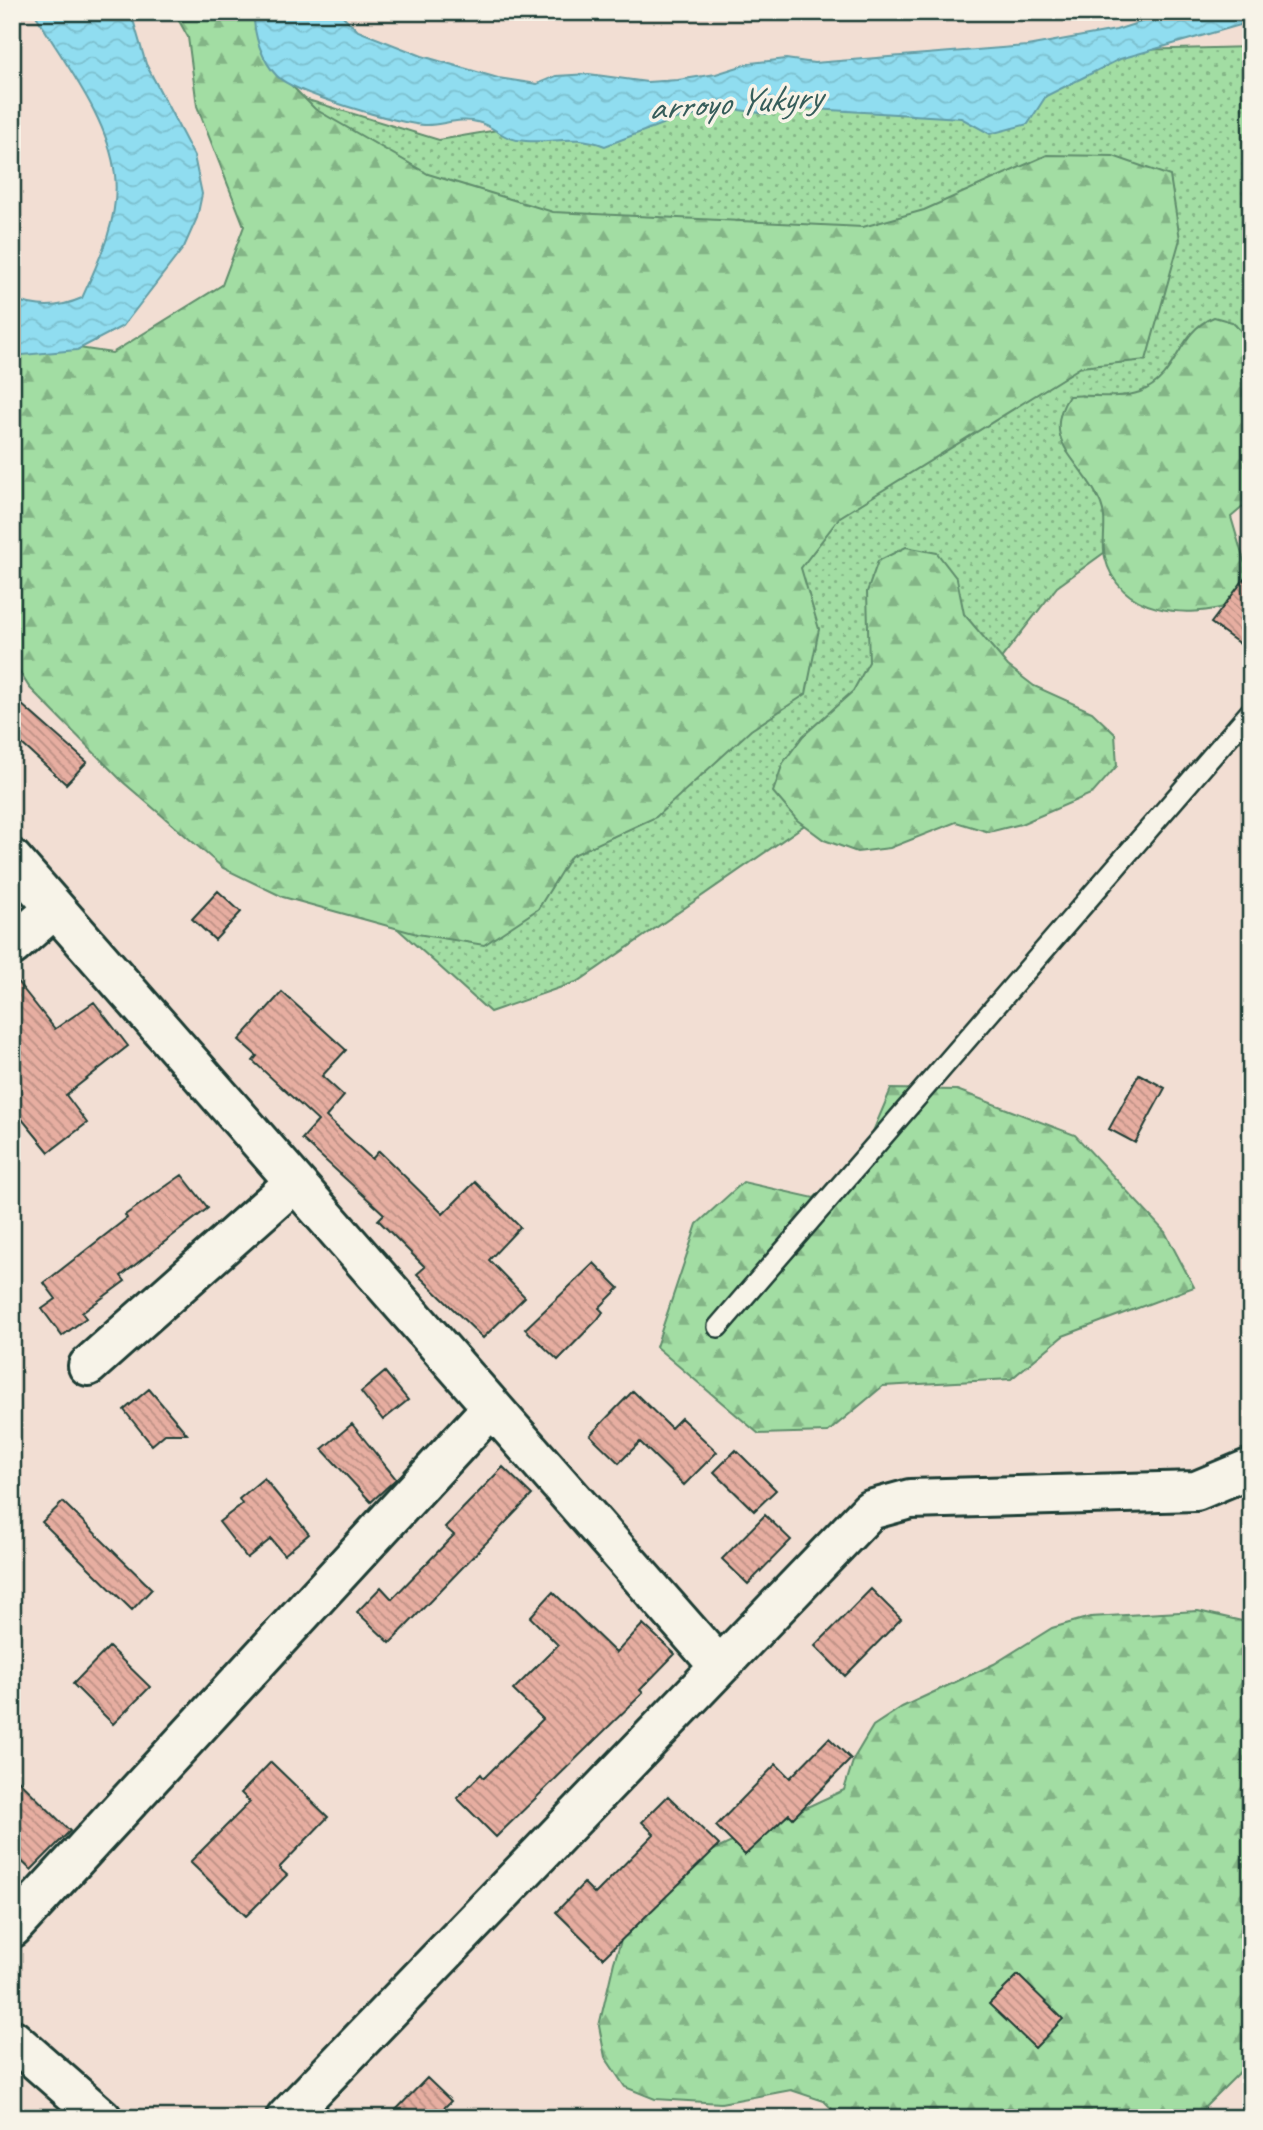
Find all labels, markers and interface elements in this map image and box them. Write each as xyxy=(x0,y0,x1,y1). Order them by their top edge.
water label: arroyo Yukyry xyxy=(646,72,828,131)

